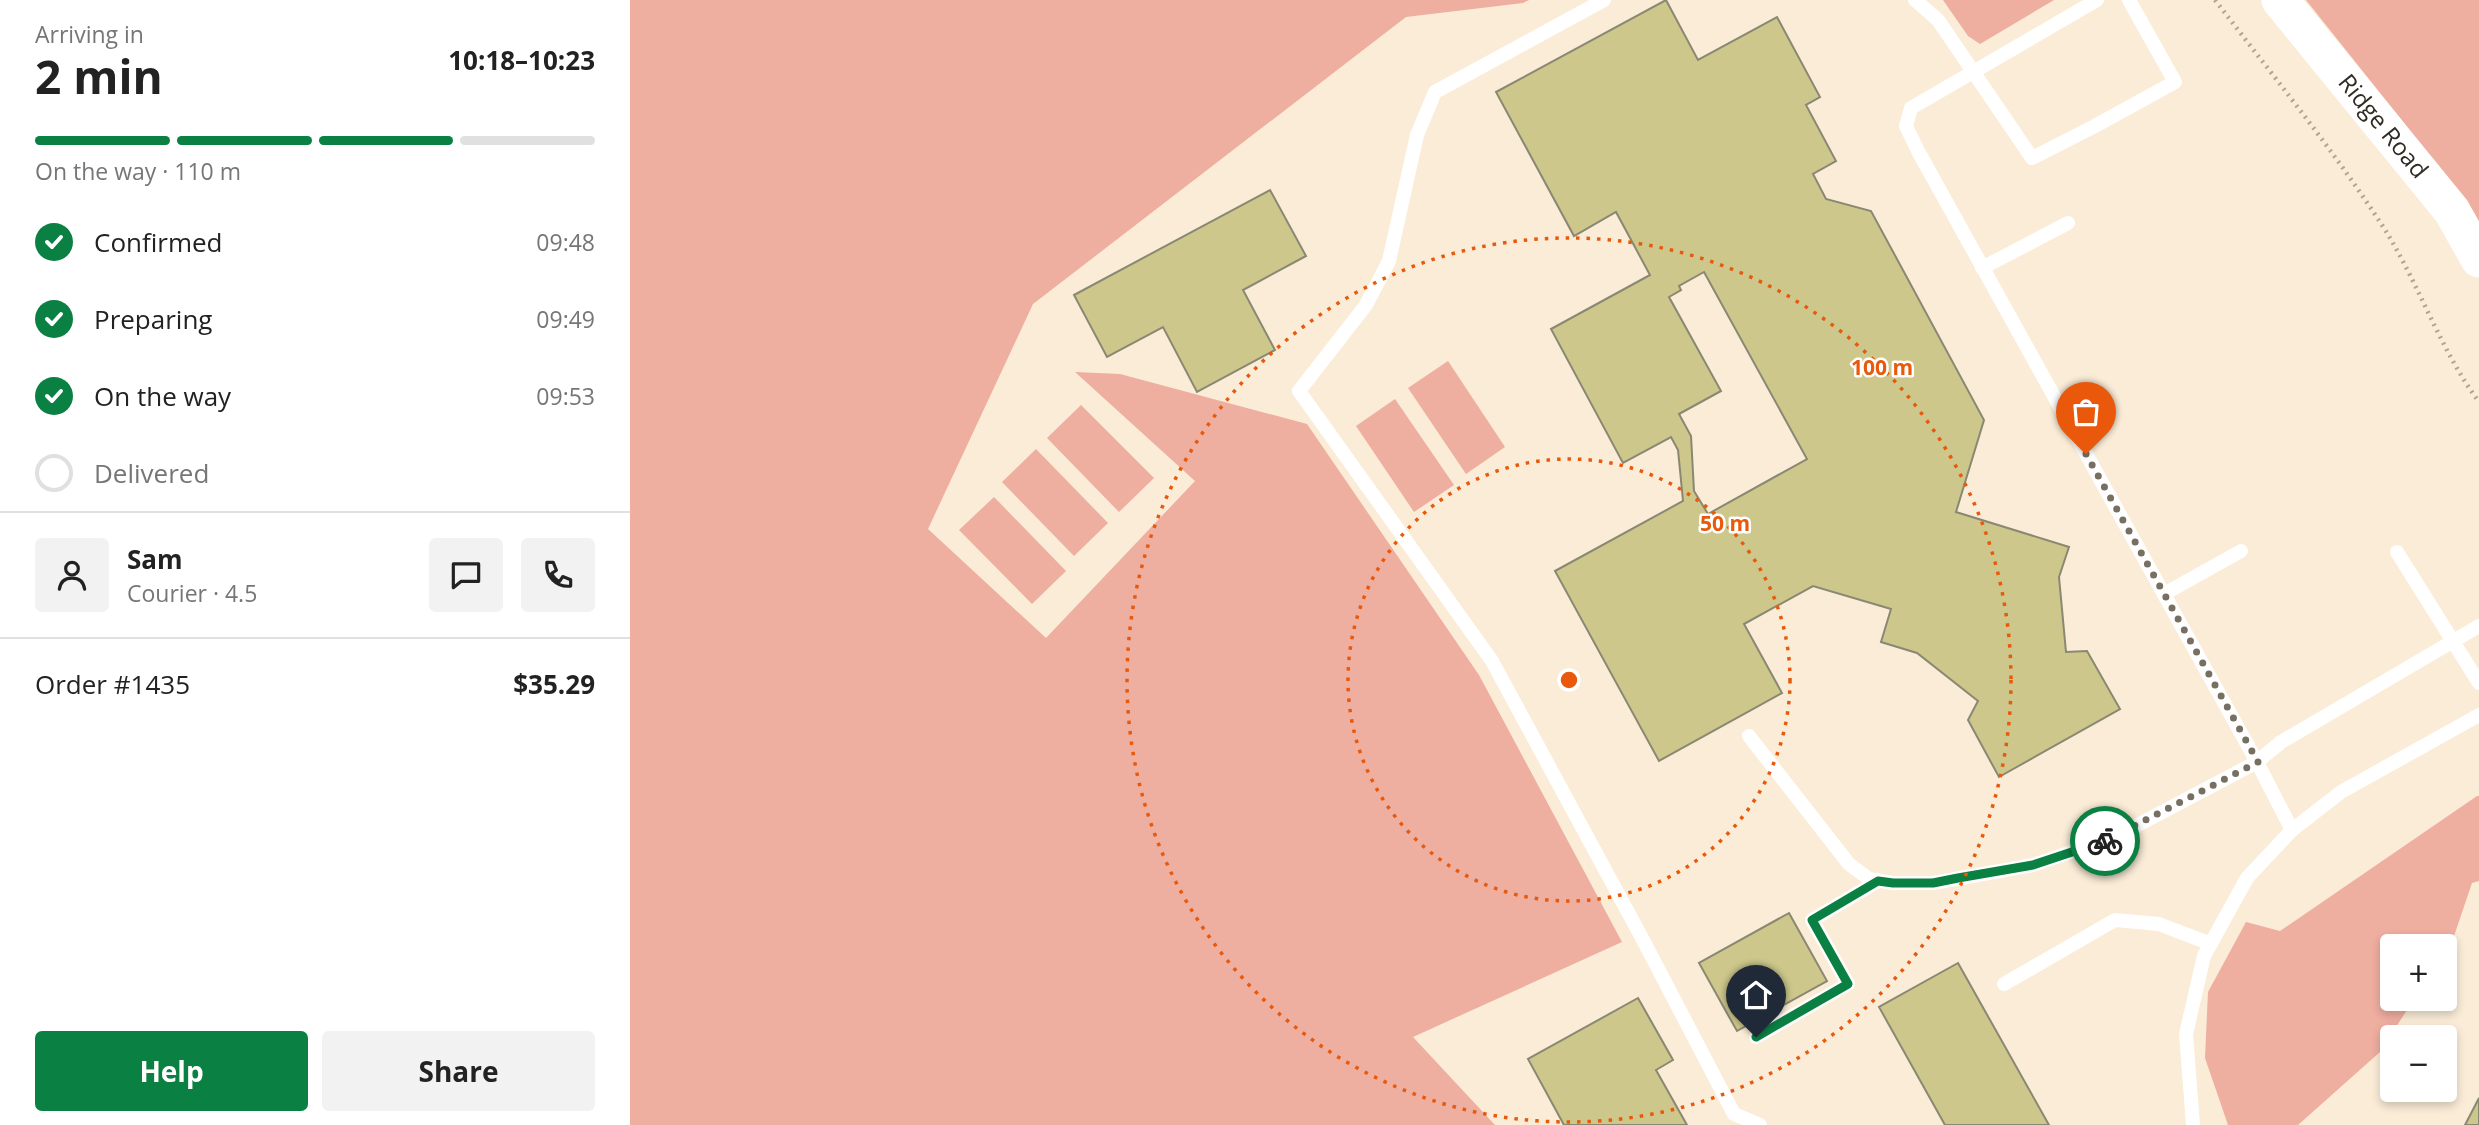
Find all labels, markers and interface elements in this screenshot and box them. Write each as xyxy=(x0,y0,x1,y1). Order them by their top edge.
text: Arriving in xyxy=(35,18,144,50)
text: 10:18–10:23 xyxy=(448,42,595,78)
text: 2 min xyxy=(35,45,163,107)
street label: Ridge Road xyxy=(2332,66,2437,184)
text: On the way · 110 m xyxy=(35,155,241,187)
icon: check xyxy=(35,223,73,261)
text: Confirmed xyxy=(94,224,222,260)
text: 09:48 xyxy=(536,226,595,258)
icon: check xyxy=(35,300,73,338)
text: Preparing xyxy=(94,301,212,337)
text: 09:49 xyxy=(536,303,595,335)
text: 100 m xyxy=(1851,353,1913,381)
icon: check xyxy=(35,377,73,415)
text: On the way xyxy=(94,378,231,414)
text: 09:53 xyxy=(536,380,595,412)
pin xyxy=(2056,382,2116,454)
icon: bag xyxy=(2067,393,2105,431)
text: Delivered xyxy=(94,455,209,491)
text: 50 m xyxy=(1700,509,1750,537)
button: person xyxy=(35,538,109,612)
button: chat xyxy=(429,538,503,612)
button: phone xyxy=(521,538,595,612)
text: Sam xyxy=(127,541,183,577)
text: Courier · 4.5 xyxy=(127,577,257,609)
text: Order #1435 xyxy=(35,666,190,702)
text: $35.29 xyxy=(513,666,595,702)
centre of rings xyxy=(1557,668,1581,692)
courier xyxy=(2070,806,2140,876)
icon: bike xyxy=(2086,822,2124,860)
map controls xyxy=(2380,934,2457,1102)
button: + xyxy=(2380,934,2457,1011)
pin xyxy=(1726,965,1786,1037)
icon: home xyxy=(1737,976,1775,1014)
button: − xyxy=(2380,1025,2457,1102)
button: Help xyxy=(35,1031,308,1111)
button: Share xyxy=(322,1031,595,1111)

